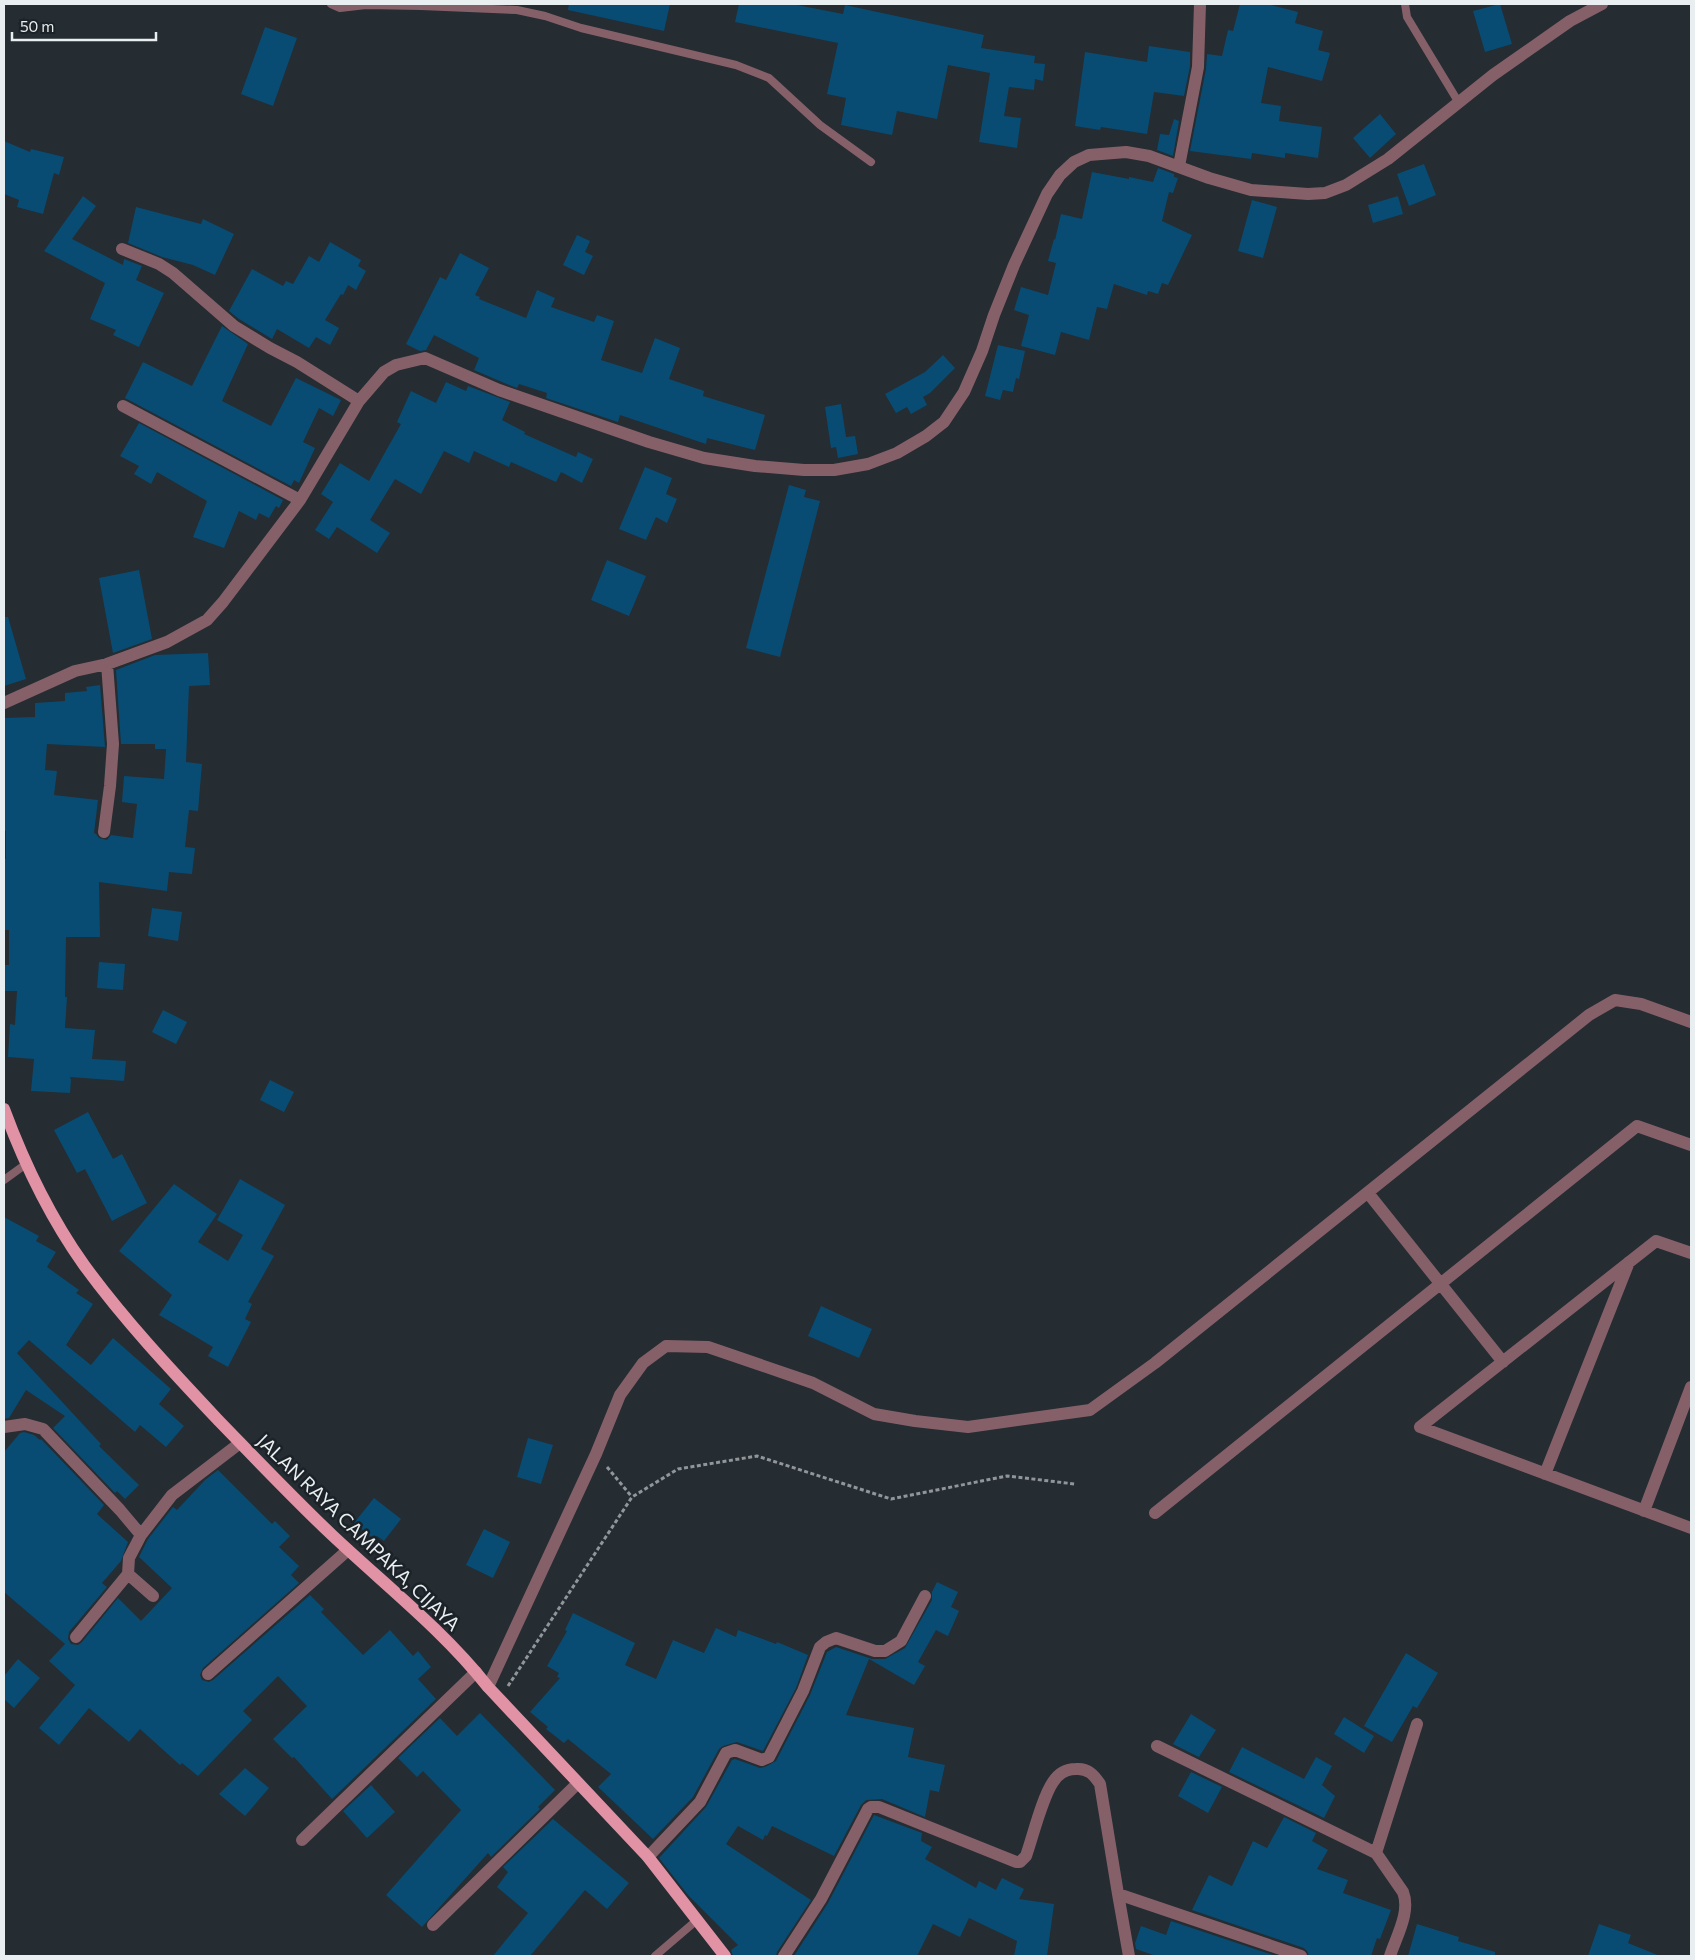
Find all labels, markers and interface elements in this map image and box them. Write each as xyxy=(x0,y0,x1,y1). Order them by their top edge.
scale bar xyxy=(12,10,156,42)
text: 50 m xyxy=(20,17,54,35)
street label: JALAN RAYA CAMPAKA, CIJAYA xyxy=(253,1429,465,1635)

